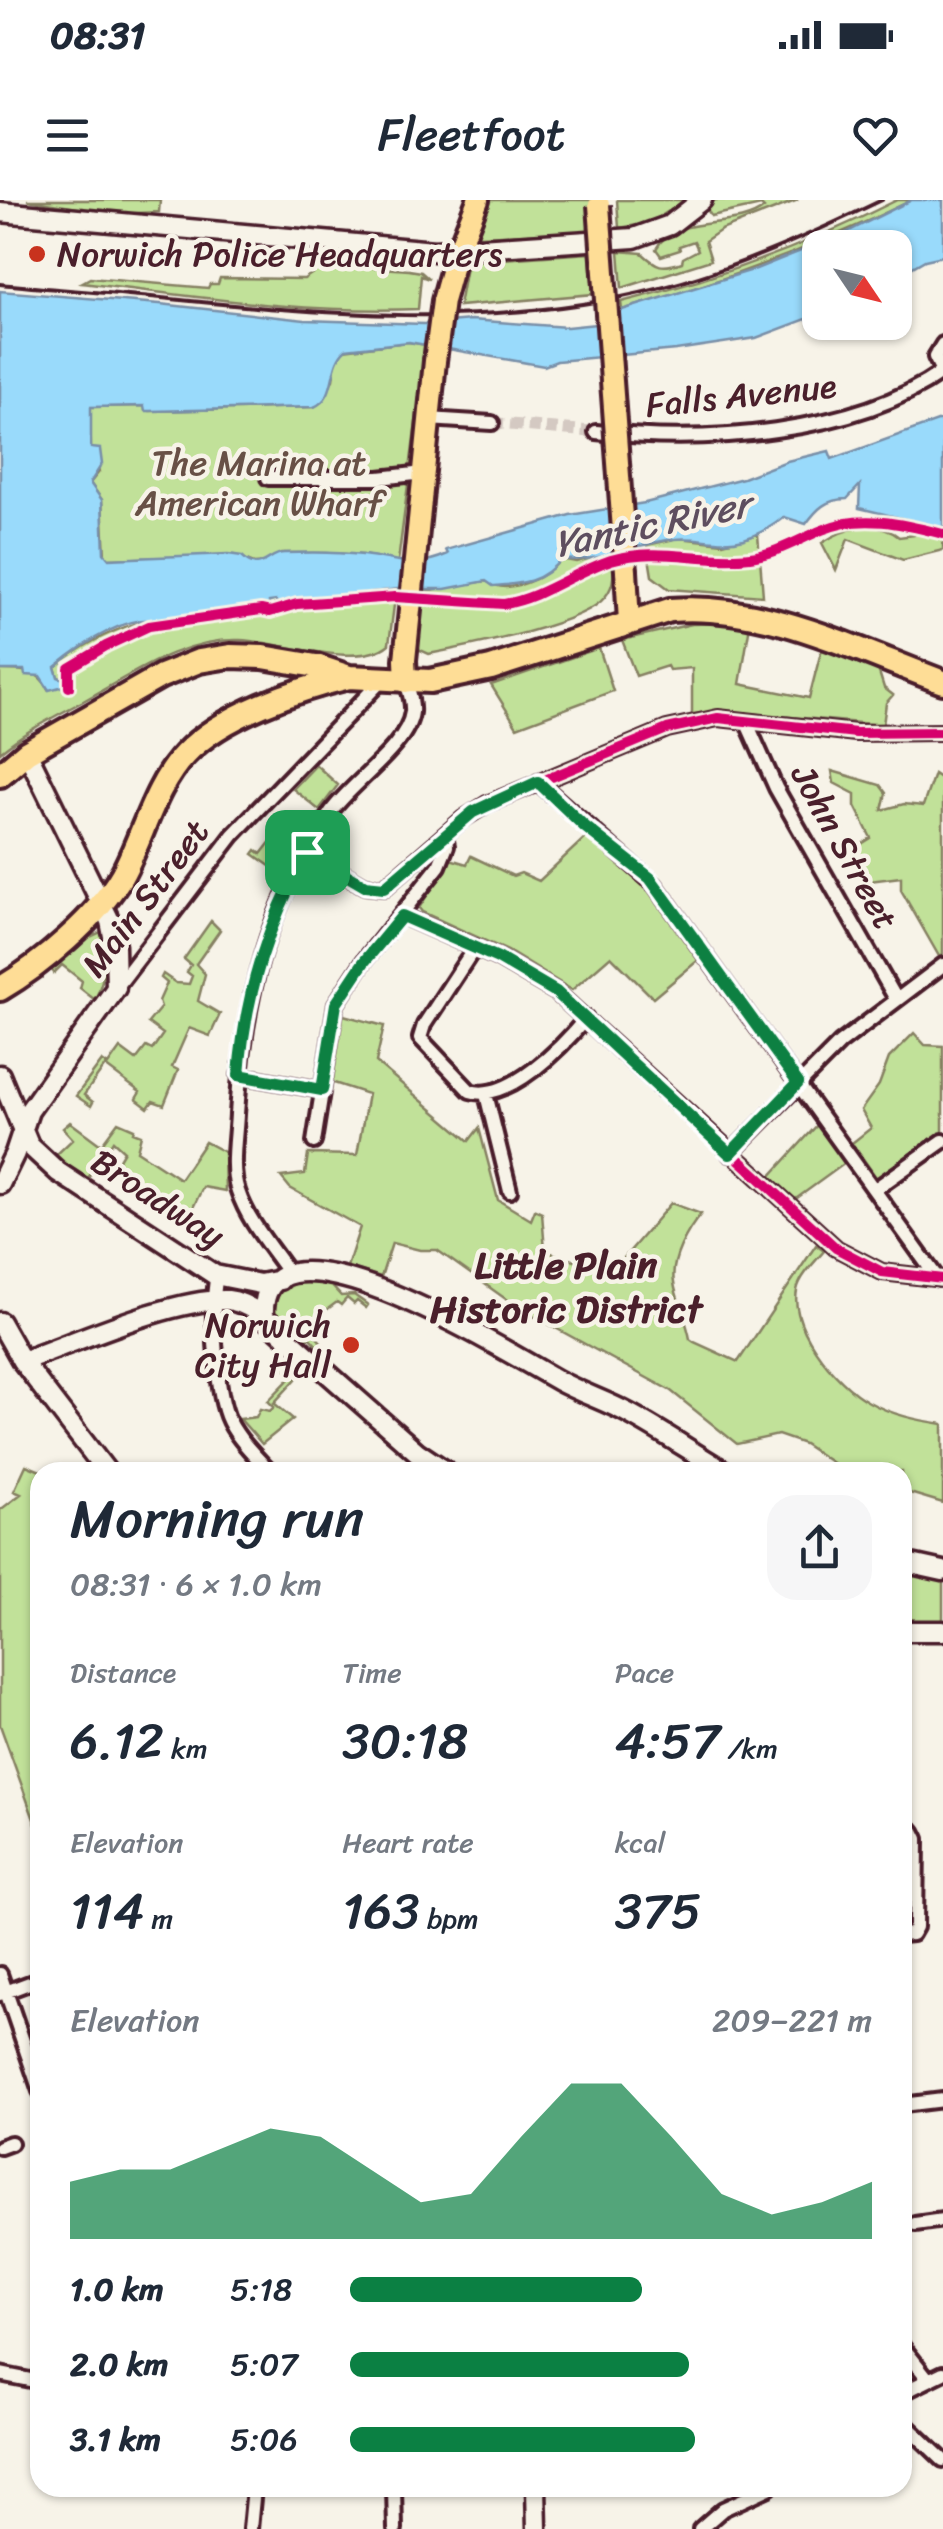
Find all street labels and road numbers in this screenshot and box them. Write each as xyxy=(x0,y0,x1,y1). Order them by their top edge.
street label: Falls Avenue xyxy=(642,354,840,436)
street label: John Street xyxy=(773,751,916,942)
street label: Main Street xyxy=(64,805,226,991)
street label: Broadway xyxy=(78,1131,239,1265)

